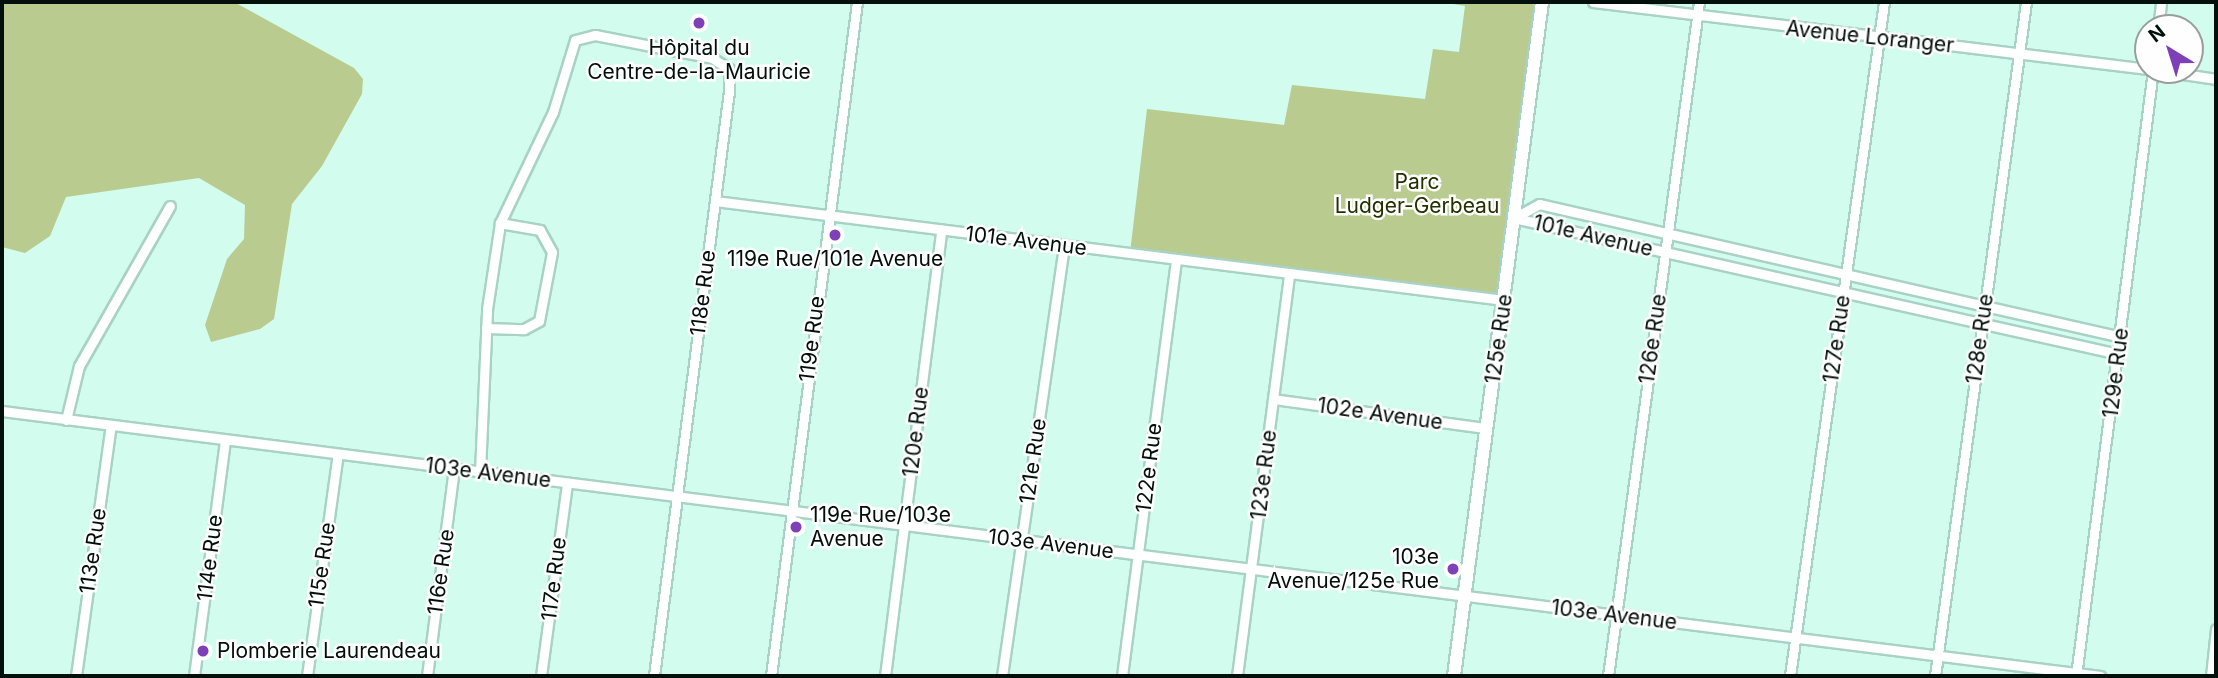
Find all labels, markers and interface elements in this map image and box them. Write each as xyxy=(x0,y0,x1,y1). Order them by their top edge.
marker: Hôpital du Centre-de-la-Mauricie xyxy=(689,13,709,33)
north arrow xyxy=(2134,14,2204,84)
street label: Avenue Loranger xyxy=(1785,16,1955,58)
text: N xyxy=(2144,20,2170,47)
place label: Hôpital du Centre-de-la-Mauricie xyxy=(587,35,811,85)
park label: Parc Ludger-Gerbeau xyxy=(1335,169,1499,219)
street label: 101e Avenue xyxy=(1531,210,1655,262)
street label: 101e Avenue xyxy=(964,221,1088,261)
marker: 119e Rue/101e Avenue xyxy=(827,227,843,243)
place label: 119e Rue/101e Avenue xyxy=(727,246,943,272)
street label: 118e Rue xyxy=(685,249,721,337)
street label: 125e Rue xyxy=(1480,292,1518,386)
street label: 126e Rue xyxy=(1634,292,1672,386)
street label: 128e Rue xyxy=(1961,292,1999,386)
street label: 127e Rue xyxy=(1818,293,1856,385)
street label: 119e Rue xyxy=(794,295,830,383)
street label: 129e Rue xyxy=(2098,326,2134,420)
street label: 120e Rue xyxy=(898,385,934,479)
street label: 102e Avenue xyxy=(1316,393,1444,435)
street label: 121e Rue xyxy=(1015,417,1051,505)
street label: 122e Rue xyxy=(1131,422,1167,514)
street label: 123e Rue xyxy=(1246,428,1282,522)
street label: 103e Avenue xyxy=(424,453,552,493)
place label: 119e Rue/103e Avenue xyxy=(810,502,951,552)
street label: 113e Rue xyxy=(75,506,111,596)
street label: 114e Rue xyxy=(192,513,228,603)
marker: 119e Rue/103e Avenue xyxy=(788,519,804,535)
street label: 115e Rue xyxy=(304,521,340,609)
street label: 103e Avenue xyxy=(987,524,1115,564)
street label: 116e Rue xyxy=(423,527,459,617)
street label: 117e Rue xyxy=(536,536,572,622)
place label: 103e Avenue/125e Rue xyxy=(1267,544,1439,594)
marker: 103e Avenue/125e Rue xyxy=(1445,561,1461,577)
street label: 103e Avenue xyxy=(1550,595,1678,635)
place label: Plomberie Laurendeau xyxy=(217,638,441,664)
marker: Plomberie Laurendeau xyxy=(195,643,211,659)

